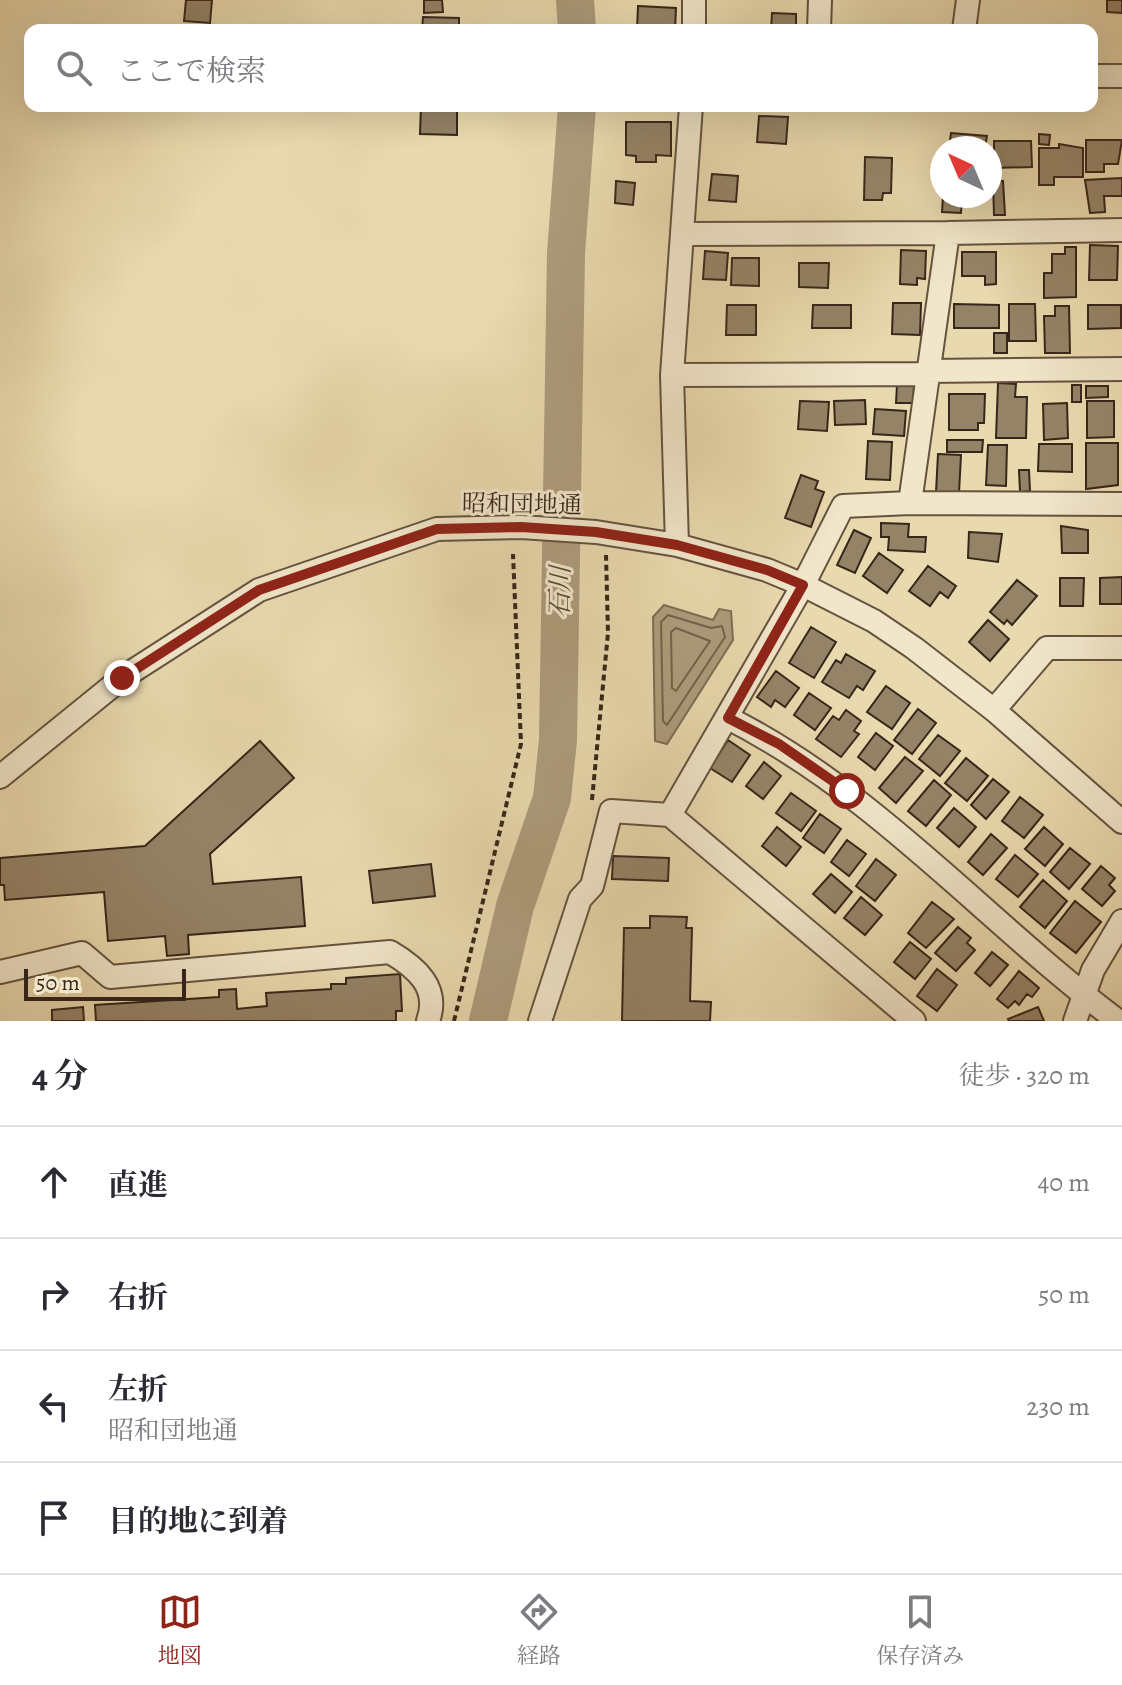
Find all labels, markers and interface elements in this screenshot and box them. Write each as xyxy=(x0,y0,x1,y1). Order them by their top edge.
search box xyxy=(24,24,1098,112)
icon: search xyxy=(52,46,96,90)
text: ここで検索 xyxy=(116,51,266,91)
north arrow xyxy=(930,136,1002,208)
street label: 昭和団地通 xyxy=(462,487,582,521)
water label: 石川 xyxy=(542,563,578,618)
route end xyxy=(104,660,140,696)
route start xyxy=(829,773,865,809)
scale bar xyxy=(24,965,186,1001)
text: 50 m xyxy=(36,968,80,998)
text: 4 分 xyxy=(32,1052,88,1099)
text: 徒歩 · 320 m xyxy=(959,1058,1090,1093)
icon: ahead xyxy=(32,1160,76,1204)
text: 直進 xyxy=(108,1165,168,1205)
text: 40 m xyxy=(1038,1165,1090,1200)
icon: right xyxy=(32,1272,76,1316)
text: 右折 xyxy=(108,1277,168,1317)
text: 50 m xyxy=(1038,1277,1090,1312)
text: 左折 xyxy=(108,1369,168,1409)
icon: left xyxy=(32,1384,76,1428)
text: 230 m xyxy=(1026,1389,1090,1424)
text: 昭和団地通 xyxy=(108,1413,238,1448)
icon: arrive xyxy=(32,1496,76,1540)
text: 目的地に到着 xyxy=(108,1501,288,1541)
tab: 地図 xyxy=(158,1590,202,1671)
tab: 経路 xyxy=(517,1590,561,1671)
tab: 保存済み xyxy=(876,1590,964,1671)

